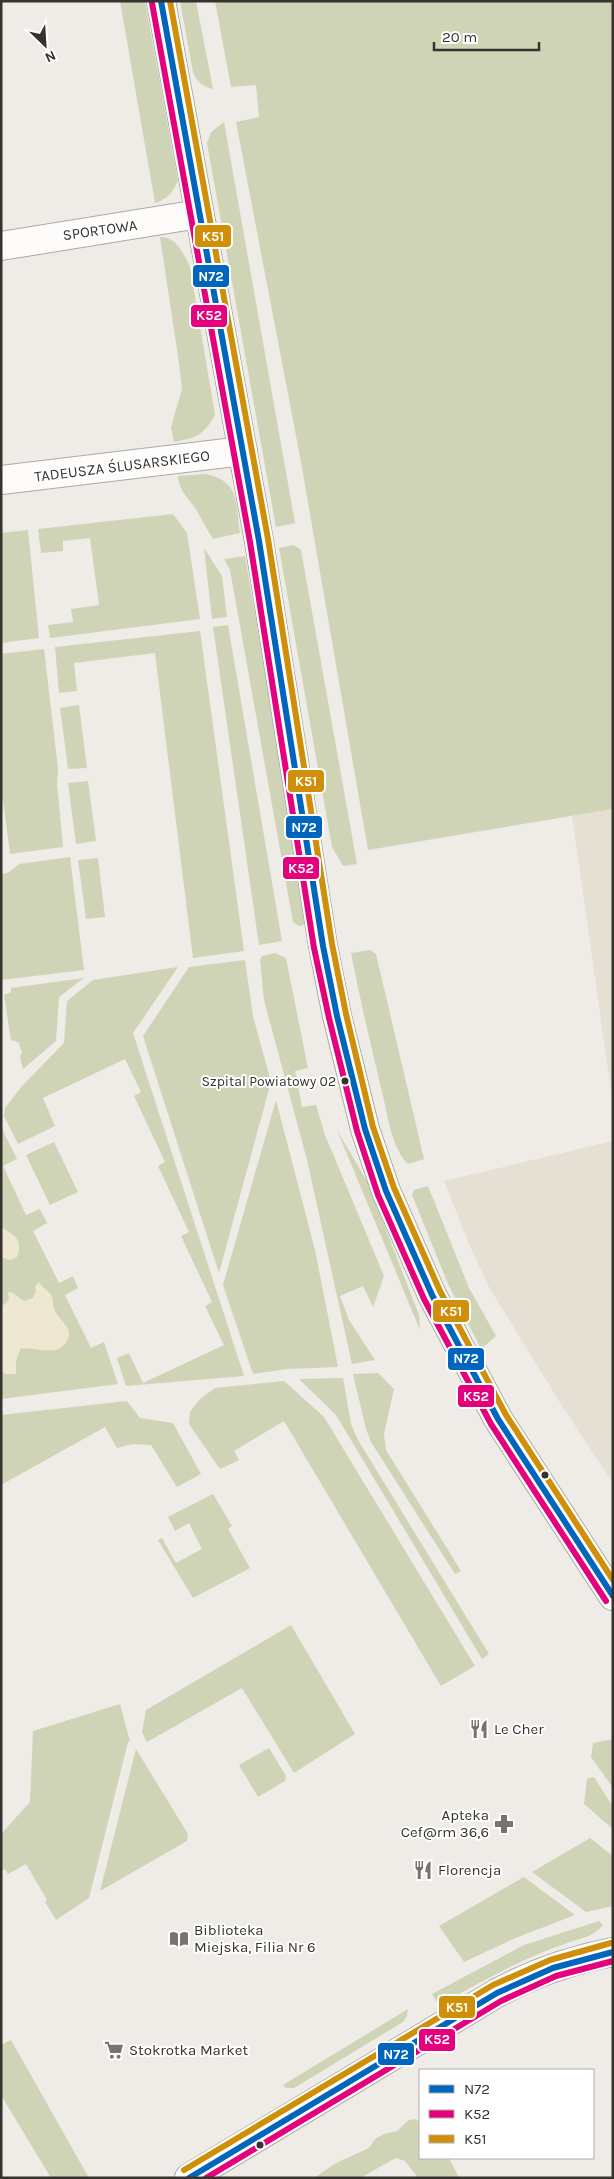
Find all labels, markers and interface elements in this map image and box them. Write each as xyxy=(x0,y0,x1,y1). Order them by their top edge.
north arrow xyxy=(20,20,70,70)
scale bar xyxy=(434,20,539,52)
text: 20 m xyxy=(442,28,477,46)
text: N xyxy=(42,47,58,66)
street label: SPORTOWA xyxy=(62,216,139,244)
line badge: K51 xyxy=(194,224,232,248)
text: K51 xyxy=(202,228,224,245)
line badge: N72 xyxy=(192,264,230,288)
text: N72 xyxy=(198,268,224,285)
line badge: K52 xyxy=(190,304,228,328)
text: K52 xyxy=(196,307,222,324)
street label: TADEUSZA ŚLUSARSKIEGO xyxy=(33,446,211,486)
line badge: K51 xyxy=(287,769,325,793)
text: K51 xyxy=(295,773,317,790)
line badge: N72 xyxy=(285,815,323,839)
text: N72 xyxy=(291,819,317,836)
line badge: K52 xyxy=(282,856,320,880)
text: K52 xyxy=(288,860,314,877)
place label: Szpital Powiatowy 02 xyxy=(202,1073,336,1090)
marker: Szpital Powiatowy 02 xyxy=(340,1076,350,1086)
line badge: K51 xyxy=(432,1299,470,1323)
text: K51 xyxy=(440,1303,462,1320)
line badge: N72 xyxy=(447,1347,485,1371)
text: N72 xyxy=(453,1350,479,1367)
line badge: K52 xyxy=(457,1384,495,1408)
text: K52 xyxy=(463,1388,489,1405)
unlabelled marker xyxy=(540,1470,550,1480)
restaurant icon: Le Cher xyxy=(468,1718,490,1740)
place label: Le Cher xyxy=(494,1720,544,1738)
place label: Apteka Cef@rm 36,6 xyxy=(401,1806,489,1841)
pharmacy icon: Apteka Cef@rm 36,6 xyxy=(493,1813,515,1835)
restaurant icon: Florencja xyxy=(412,1859,434,1881)
place label: Florencja xyxy=(438,1861,501,1879)
place label: Biblioteka Miejska, Filia Nr 6 xyxy=(194,1921,316,1956)
library icon: Biblioteka Miejska, Filia Nr 6 xyxy=(168,1928,190,1950)
line badge: K51 xyxy=(438,1995,476,2019)
text: K51 xyxy=(446,1999,468,2016)
line badge: K52 xyxy=(418,2028,456,2052)
text: K52 xyxy=(424,2031,450,2048)
supermarket icon: Stokrotka Market xyxy=(103,2039,125,2061)
place label: Stokrotka Market xyxy=(129,2041,248,2059)
line badge: N72 xyxy=(377,2042,415,2066)
text: N72 xyxy=(383,2046,409,2063)
legend xyxy=(419,2069,594,2159)
text: N72 xyxy=(464,2080,490,2098)
text: K52 xyxy=(464,2105,490,2123)
text: K51 xyxy=(464,2130,487,2148)
unlabelled marker xyxy=(255,2140,265,2150)

